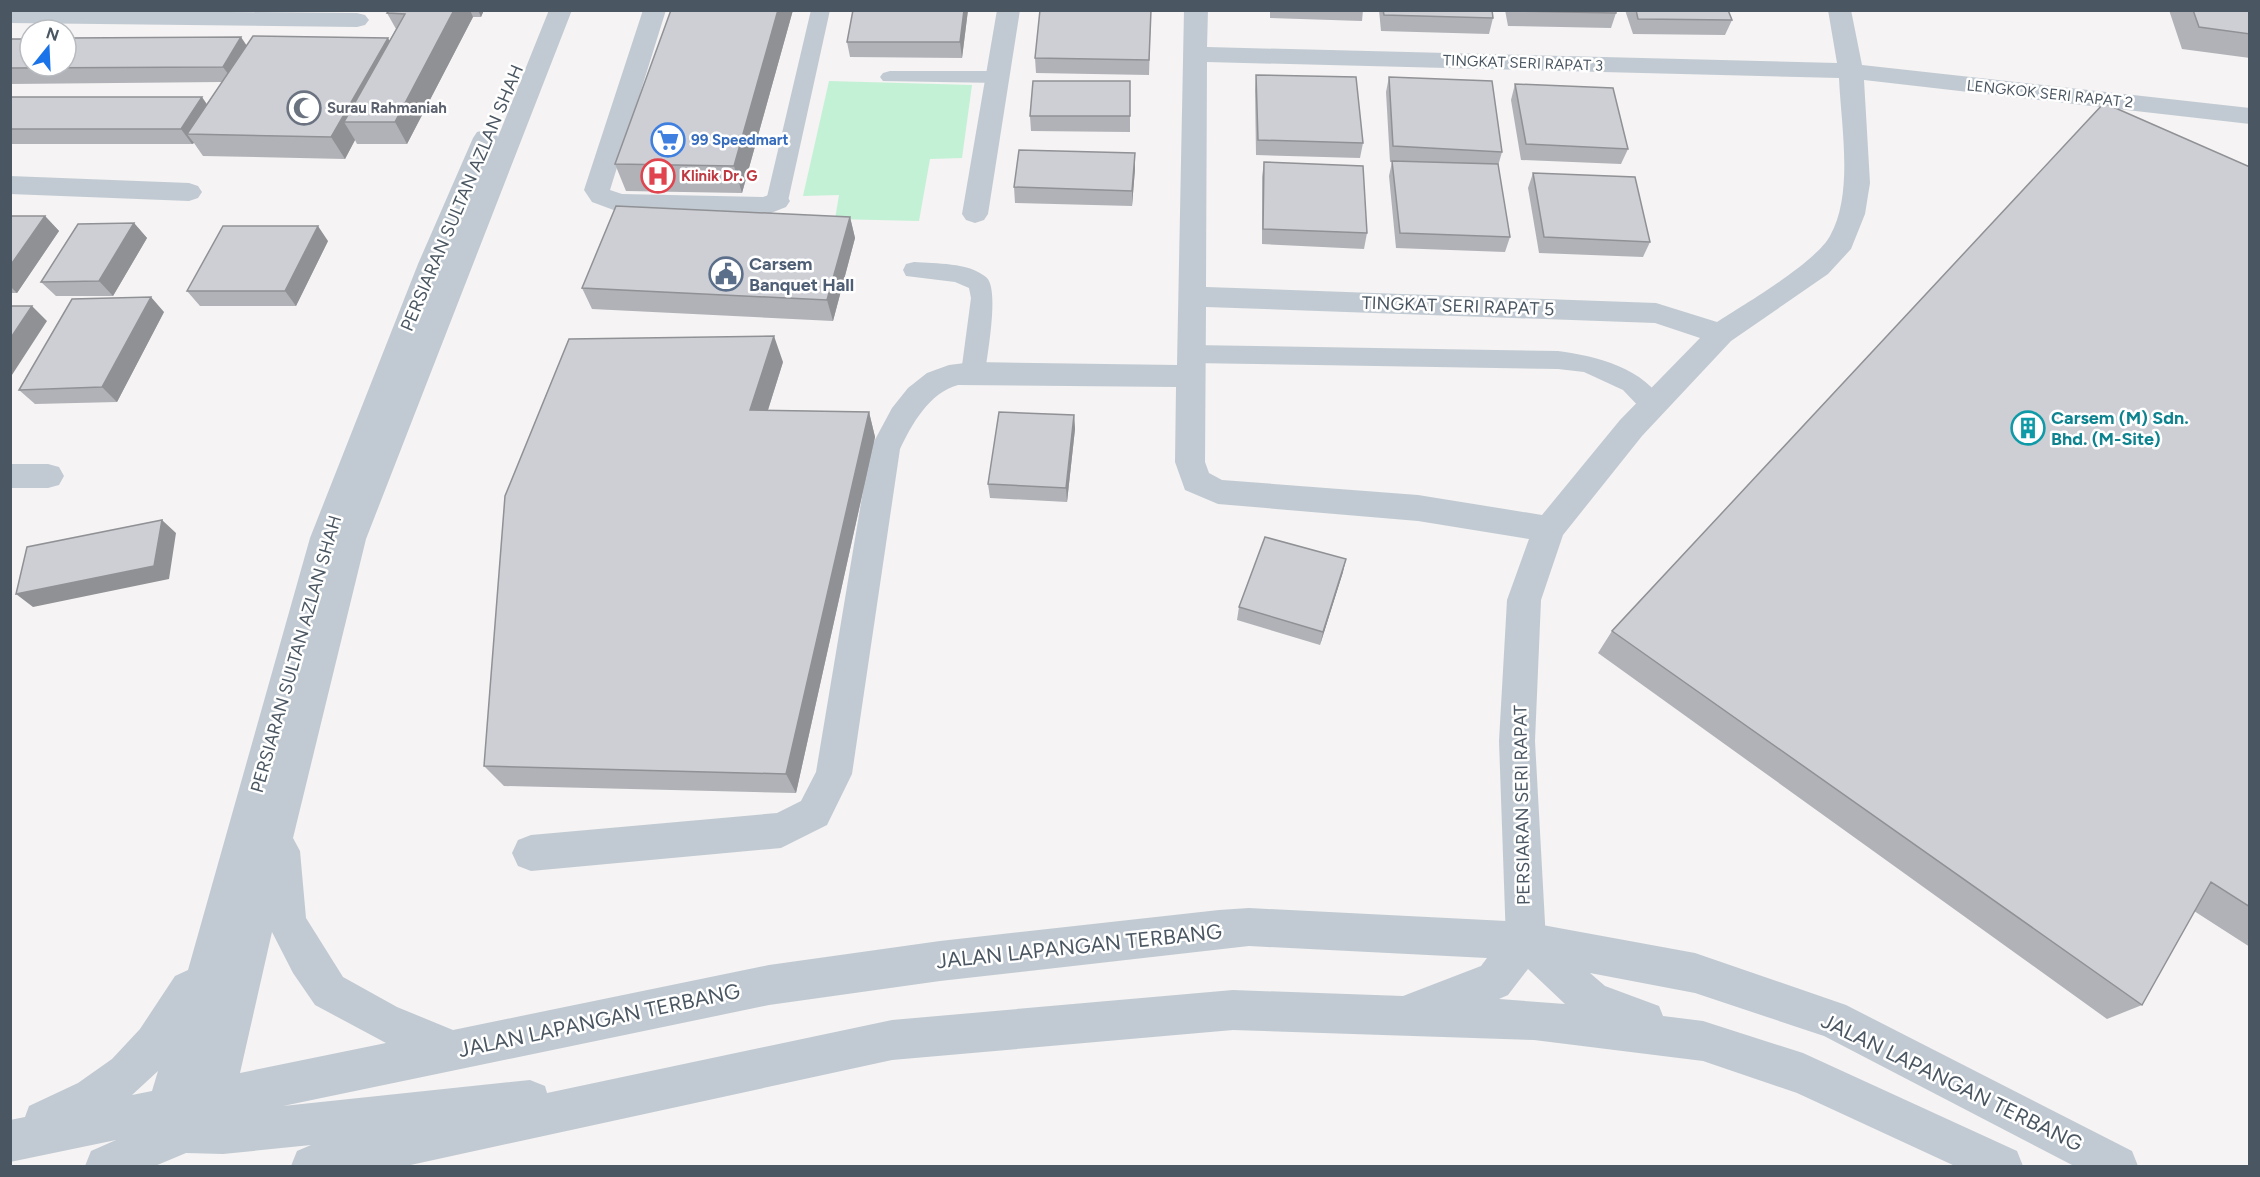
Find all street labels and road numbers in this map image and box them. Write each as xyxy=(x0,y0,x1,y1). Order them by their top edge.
street label: TINGKAT SERI RAPAT 3 xyxy=(1443,51,1603,75)
street label: PERSIARAN SULTAN AZLAN SHAH xyxy=(396,61,528,335)
street label: LENGKOK SERI RAPAT 2 xyxy=(1966,76,2134,112)
street label: TINGKAT SERI RAPAT 5 xyxy=(1361,292,1555,320)
street label: PERSIARAN SULTAN AZLAN SHAH xyxy=(246,513,346,795)
street label: PERSIARAN SERI RAPAT xyxy=(1509,705,1535,905)
street label: JALAN LAPANGAN TERBANG xyxy=(935,919,1223,973)
street label: JALAN LAPANGAN TERBANG xyxy=(456,978,742,1062)
street label: JALAN LAPANGAN TERBANG xyxy=(1817,1008,2087,1156)

